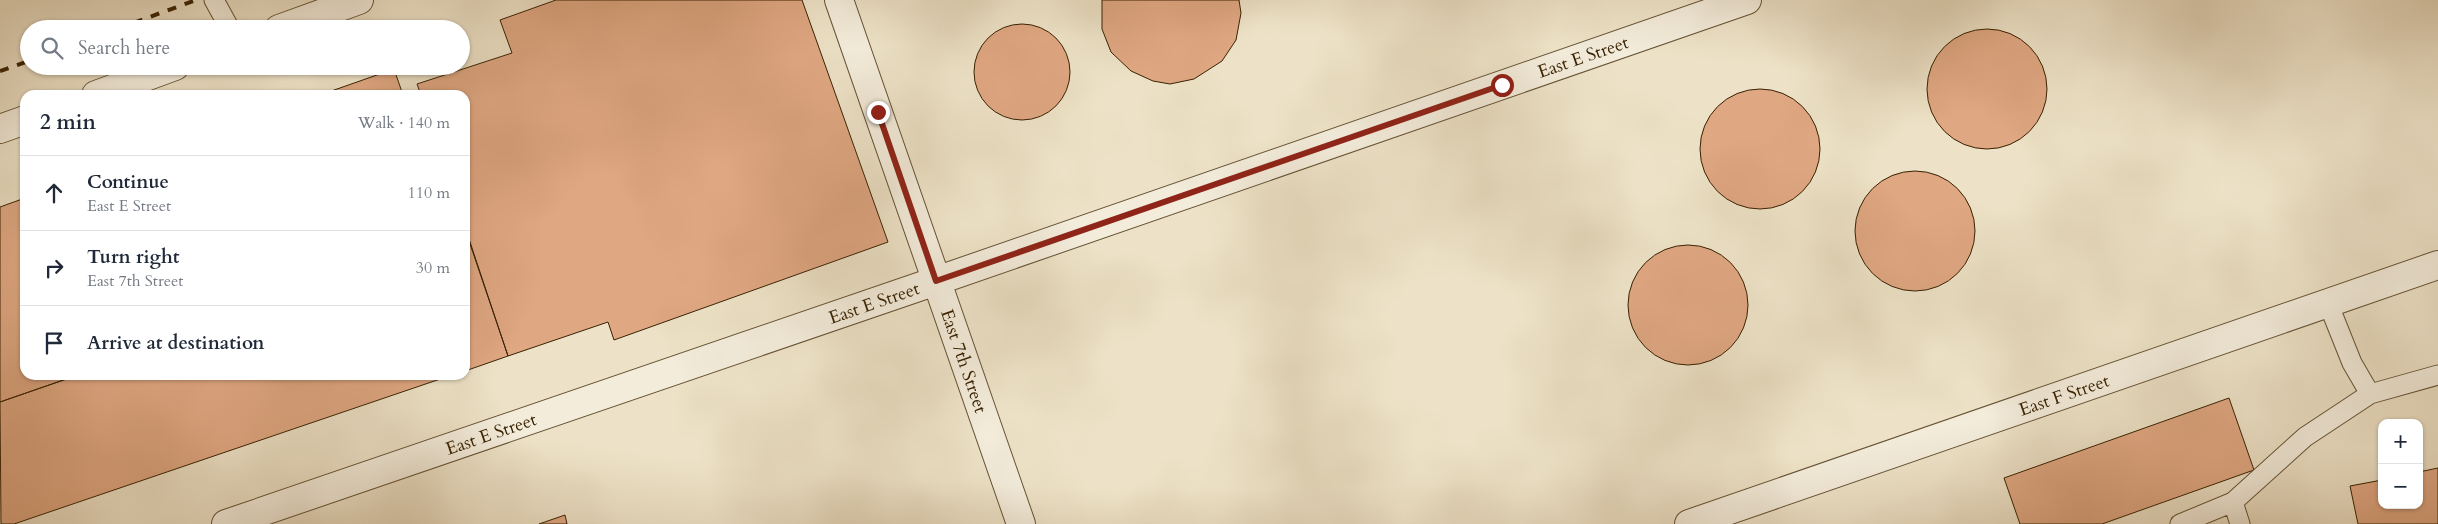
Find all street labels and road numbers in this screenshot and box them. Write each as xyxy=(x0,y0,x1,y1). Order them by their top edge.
street label: East E Street xyxy=(1534,30,1632,85)
street label: East E Street xyxy=(825,276,923,331)
street label: East 7th Street xyxy=(934,306,993,417)
street label: East F Street xyxy=(2016,368,2113,423)
street label: East E Street xyxy=(442,407,540,462)

